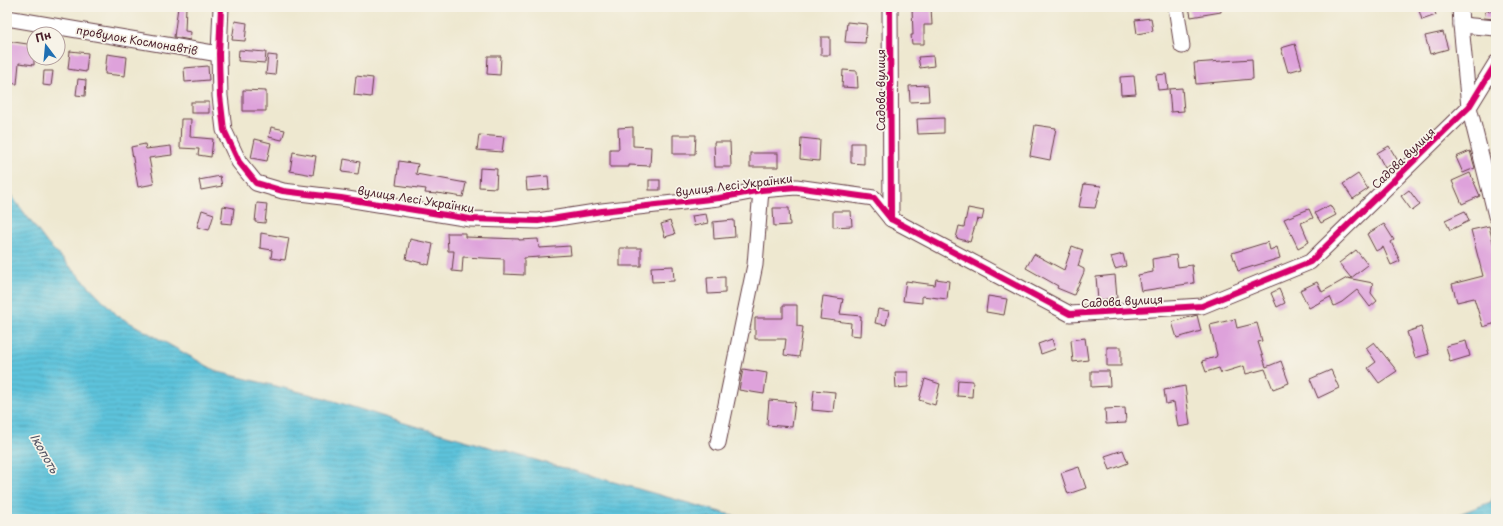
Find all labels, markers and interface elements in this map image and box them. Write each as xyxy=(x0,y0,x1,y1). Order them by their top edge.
street label: провулок Космонавтів xyxy=(75,21,199,59)
north arrow xyxy=(26,26,66,66)
text: Пн xyxy=(33,26,53,46)
street label: Садова вулиця xyxy=(872,49,889,131)
street label: Садова вулиця xyxy=(1368,123,1438,193)
street label: вулиця Лесі Українки xyxy=(674,169,794,201)
street label: вулиця Лесі Українки xyxy=(356,181,476,217)
street label: Садова вулиця xyxy=(1081,290,1163,312)
water label: Ікопоть xyxy=(26,430,64,477)

